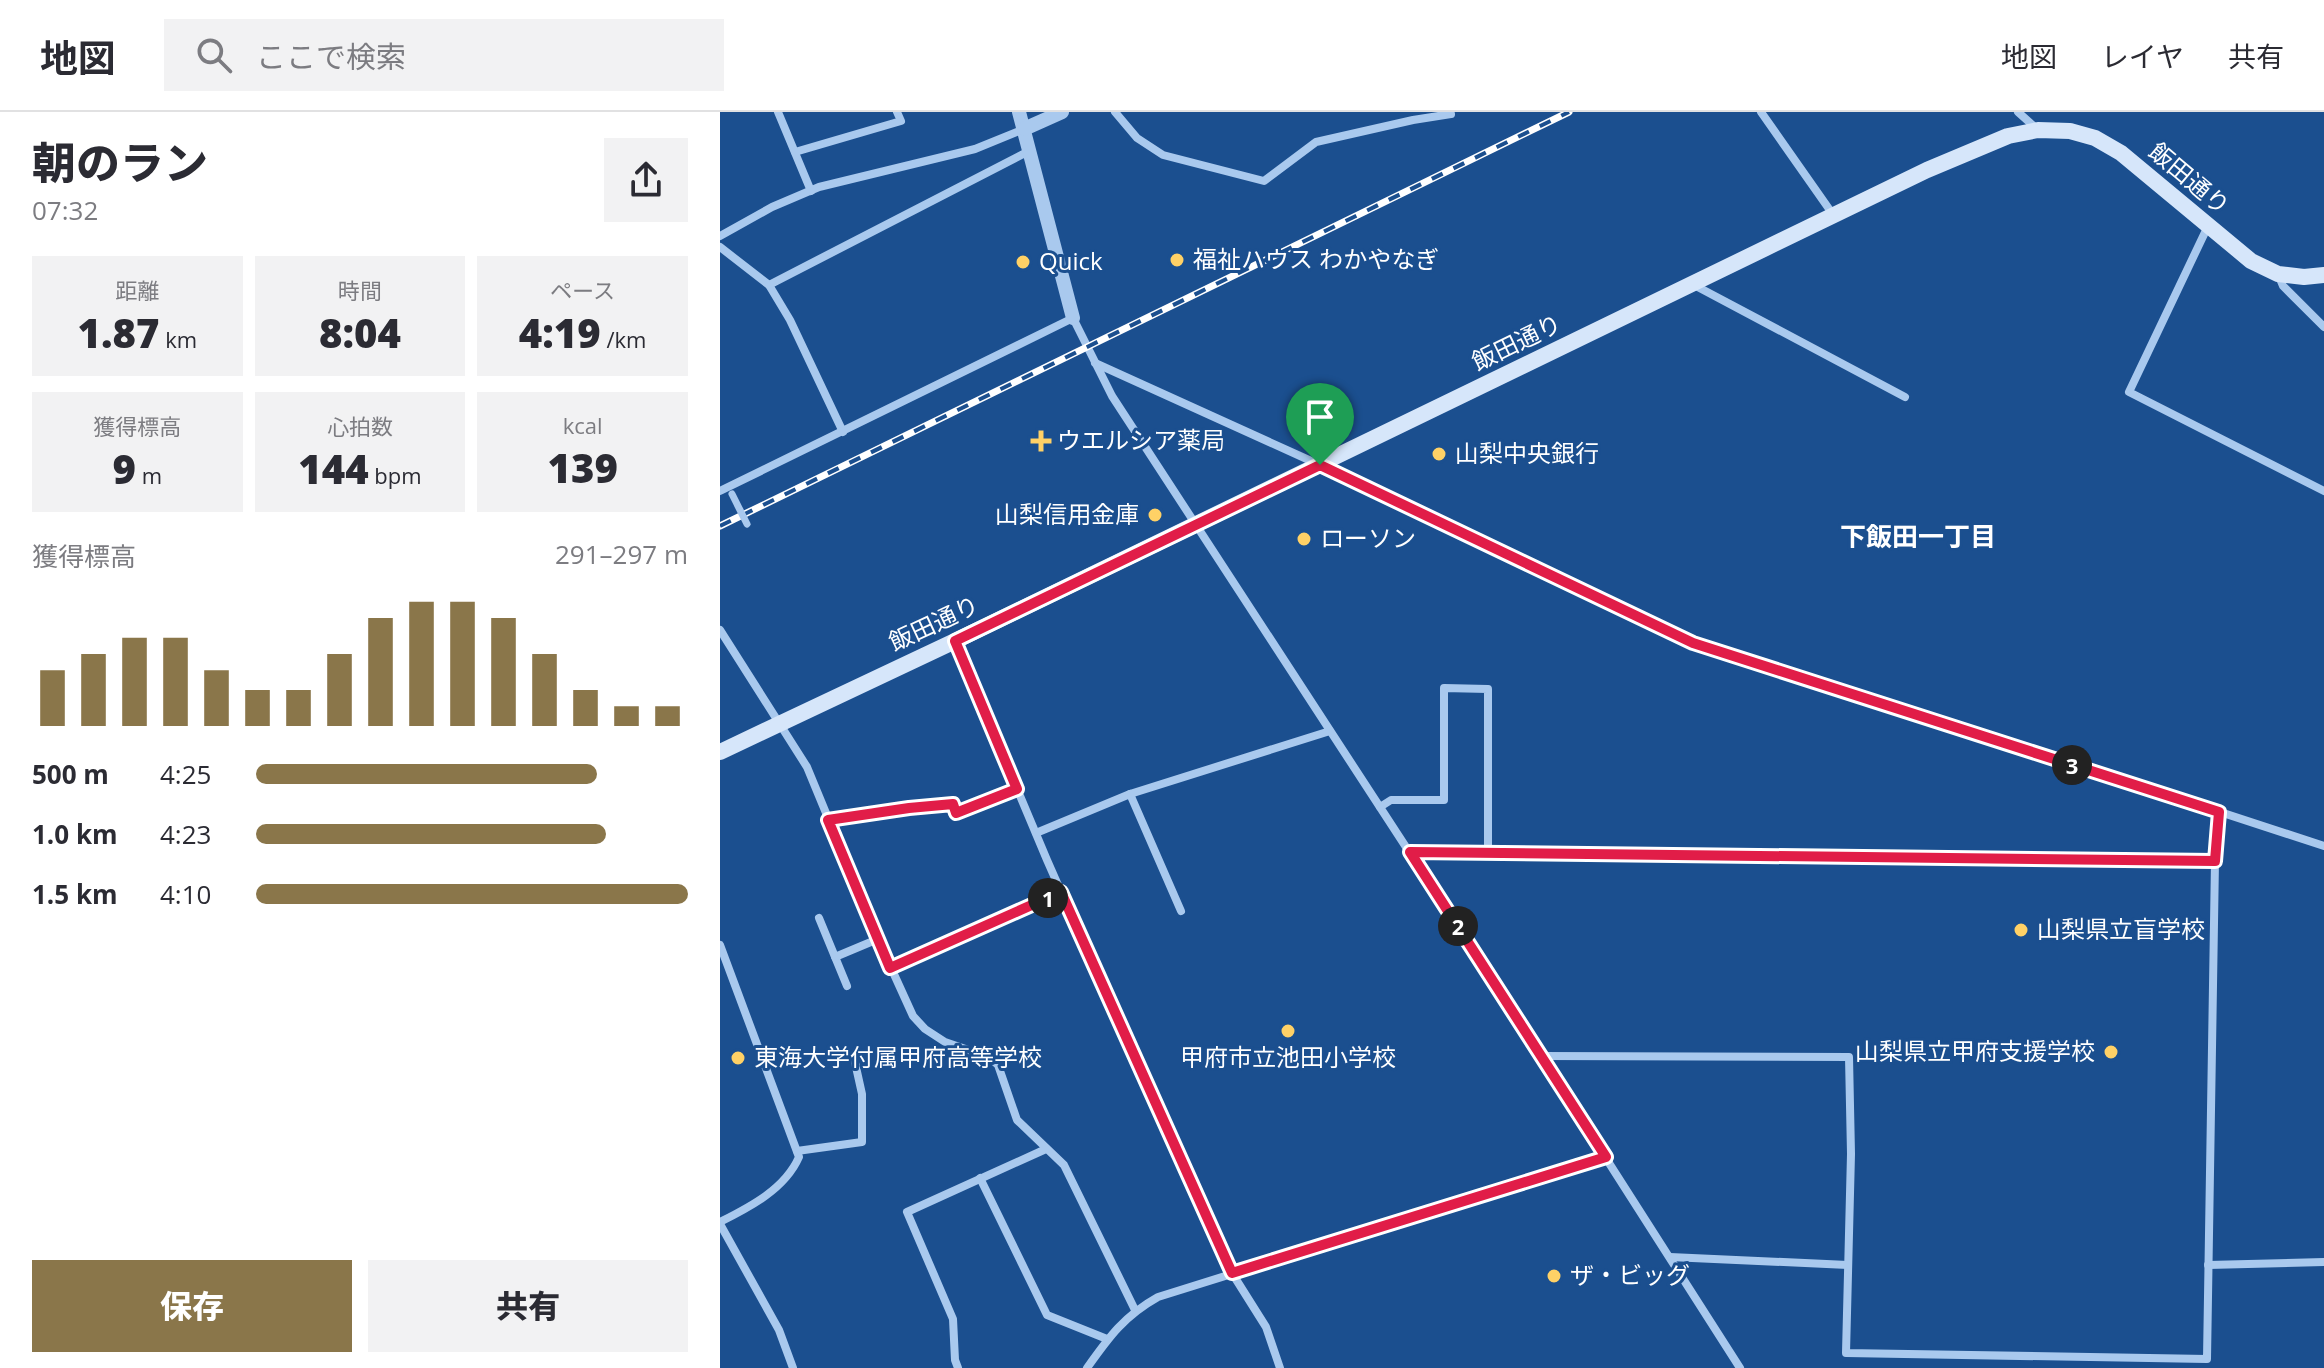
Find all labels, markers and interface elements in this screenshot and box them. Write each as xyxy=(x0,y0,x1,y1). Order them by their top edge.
search box xyxy=(164,19,724,91)
text: 地図 xyxy=(40,31,116,83)
icon: search xyxy=(192,33,236,77)
text: ここで検索 xyxy=(256,36,406,77)
text: 地図 xyxy=(2001,37,2057,75)
text: レイヤ xyxy=(2101,37,2184,75)
text: 共有 xyxy=(2228,37,2284,75)
text: 朝のラン xyxy=(32,132,208,192)
street label: 飯田通り xyxy=(2143,134,2237,221)
button: share xyxy=(604,138,688,222)
text: 07:32 xyxy=(32,192,98,228)
place label: 福祉ハウス わかやなぎ xyxy=(1193,242,1439,275)
place label: Quick xyxy=(1039,244,1103,277)
marker: 福祉ハウス わかやなぎ xyxy=(1168,251,1186,269)
marker: Quick xyxy=(1014,253,1032,271)
text: 距離 xyxy=(115,275,159,305)
text: 時間 xyxy=(338,275,382,305)
text: ペース xyxy=(550,275,615,305)
text: 1.87 xyxy=(78,305,159,360)
text: 8:04 xyxy=(319,305,401,360)
text: 4:19 xyxy=(519,305,601,360)
street label: 飯田通り xyxy=(1466,306,1567,378)
text: km xyxy=(159,324,197,354)
text: /km xyxy=(601,324,646,354)
pin xyxy=(1286,383,1354,465)
icon: arrive xyxy=(1298,395,1342,439)
text: kcal xyxy=(563,410,603,440)
text: 獲得標高 xyxy=(93,411,181,441)
text: 心拍数 xyxy=(327,411,393,441)
place label: ウエルシア薬局 xyxy=(1057,423,1225,456)
marker: ウエルシア薬局 xyxy=(1032,432,1050,450)
place label: 山梨中央銀行 xyxy=(1455,436,1599,469)
text: 139 xyxy=(548,440,618,495)
text: 9 xyxy=(113,441,136,496)
text: 144 xyxy=(298,441,369,496)
marker: 山梨中央銀行 xyxy=(1430,445,1448,463)
text: m xyxy=(136,460,162,490)
text: bpm xyxy=(369,460,422,490)
place label: 山梨信用金庫 xyxy=(995,497,1139,530)
marker: 山梨信用金庫 xyxy=(1146,506,1164,524)
district label: 下飯田一丁目 xyxy=(1840,518,1996,554)
place label: ローソン xyxy=(1320,521,1416,554)
marker: ローソン xyxy=(1295,530,1313,548)
text: 291–297 m xyxy=(555,536,688,572)
text: 獲得標高 xyxy=(32,538,136,574)
street label: 飯田通り xyxy=(883,587,984,658)
pin: 3 xyxy=(2052,745,2092,785)
text: 3 xyxy=(2066,750,2078,780)
text: 500 m xyxy=(32,756,109,792)
text: 4:25 xyxy=(160,756,211,792)
text: 1.0 km xyxy=(32,816,118,852)
text: 4:23 xyxy=(160,816,211,852)
text: 1.5 km xyxy=(32,876,118,912)
text: 4:10 xyxy=(160,876,211,912)
pin: 1 xyxy=(1028,878,1068,918)
text: 1 xyxy=(1042,883,1054,913)
pin: 2 xyxy=(1438,906,1478,946)
text: 2 xyxy=(1452,911,1464,941)
place label: 山梨県立盲学校 xyxy=(2037,912,2205,945)
marker: 山梨県立盲学校 xyxy=(2012,921,2030,939)
marker: 甲府市立池田小学校 xyxy=(1279,1022,1297,1040)
place label: 山梨県立甲府支援学校 xyxy=(1855,1034,2095,1067)
place label: 東海大学付属甲府高等学校 xyxy=(754,1040,1042,1073)
place label: 甲府市立池田小学校 xyxy=(1180,1040,1396,1073)
marker: 山梨県立甲府支援学校 xyxy=(2102,1043,2120,1061)
marker: 東海大学付属甲府高等学校 xyxy=(729,1049,747,1067)
place label: ザ・ビッグ xyxy=(1570,1258,1690,1291)
button: 保存 xyxy=(32,1260,352,1352)
button: 共有 xyxy=(368,1260,688,1352)
marker: ザ・ビッグ xyxy=(1545,1267,1563,1285)

